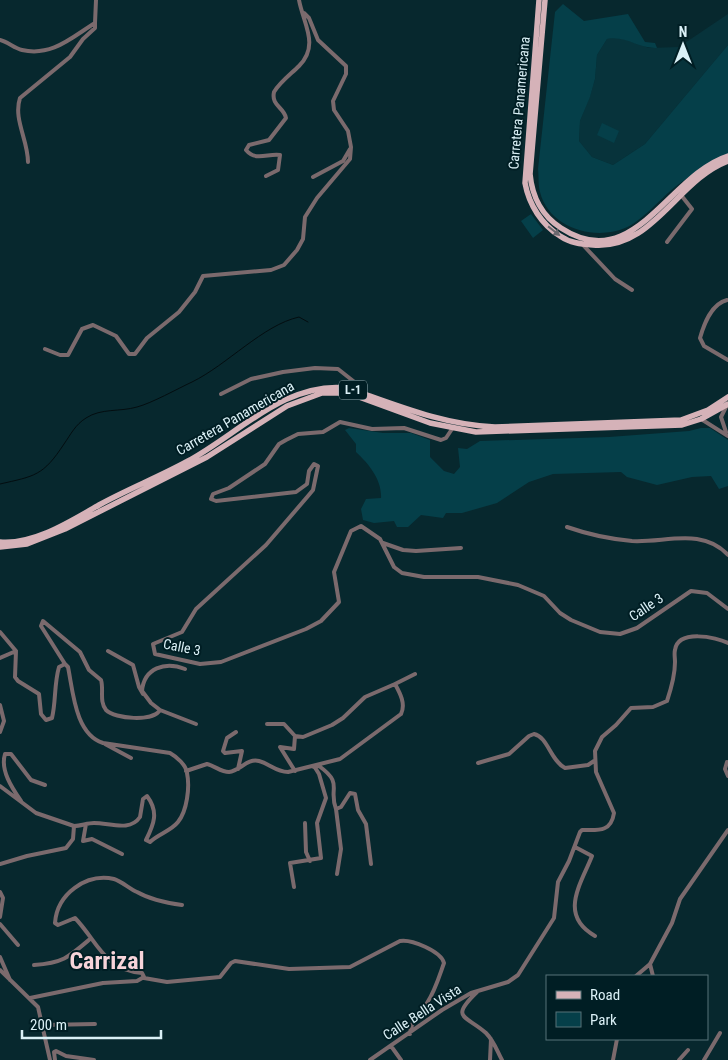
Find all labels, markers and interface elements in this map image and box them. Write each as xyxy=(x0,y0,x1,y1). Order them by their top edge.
north arrow xyxy=(658,20,708,70)
text: N xyxy=(679,24,687,40)
street label: Carretera Panamericana xyxy=(505,36,533,170)
one-way arrow xyxy=(547,226,560,237)
street label: Carretera Panamericana xyxy=(173,378,297,458)
road number: L-1 xyxy=(339,380,367,400)
street label: Calle 3 xyxy=(626,590,666,624)
street label: Calle 3 xyxy=(162,636,202,658)
district label: Carrizal xyxy=(69,947,145,975)
legend xyxy=(546,975,708,1040)
street label: Calle Bella Vista xyxy=(380,981,464,1043)
text: Road xyxy=(590,986,620,1004)
scale bar xyxy=(22,1008,161,1040)
text: Park xyxy=(590,1011,617,1029)
text: 200 m xyxy=(30,1016,67,1034)

